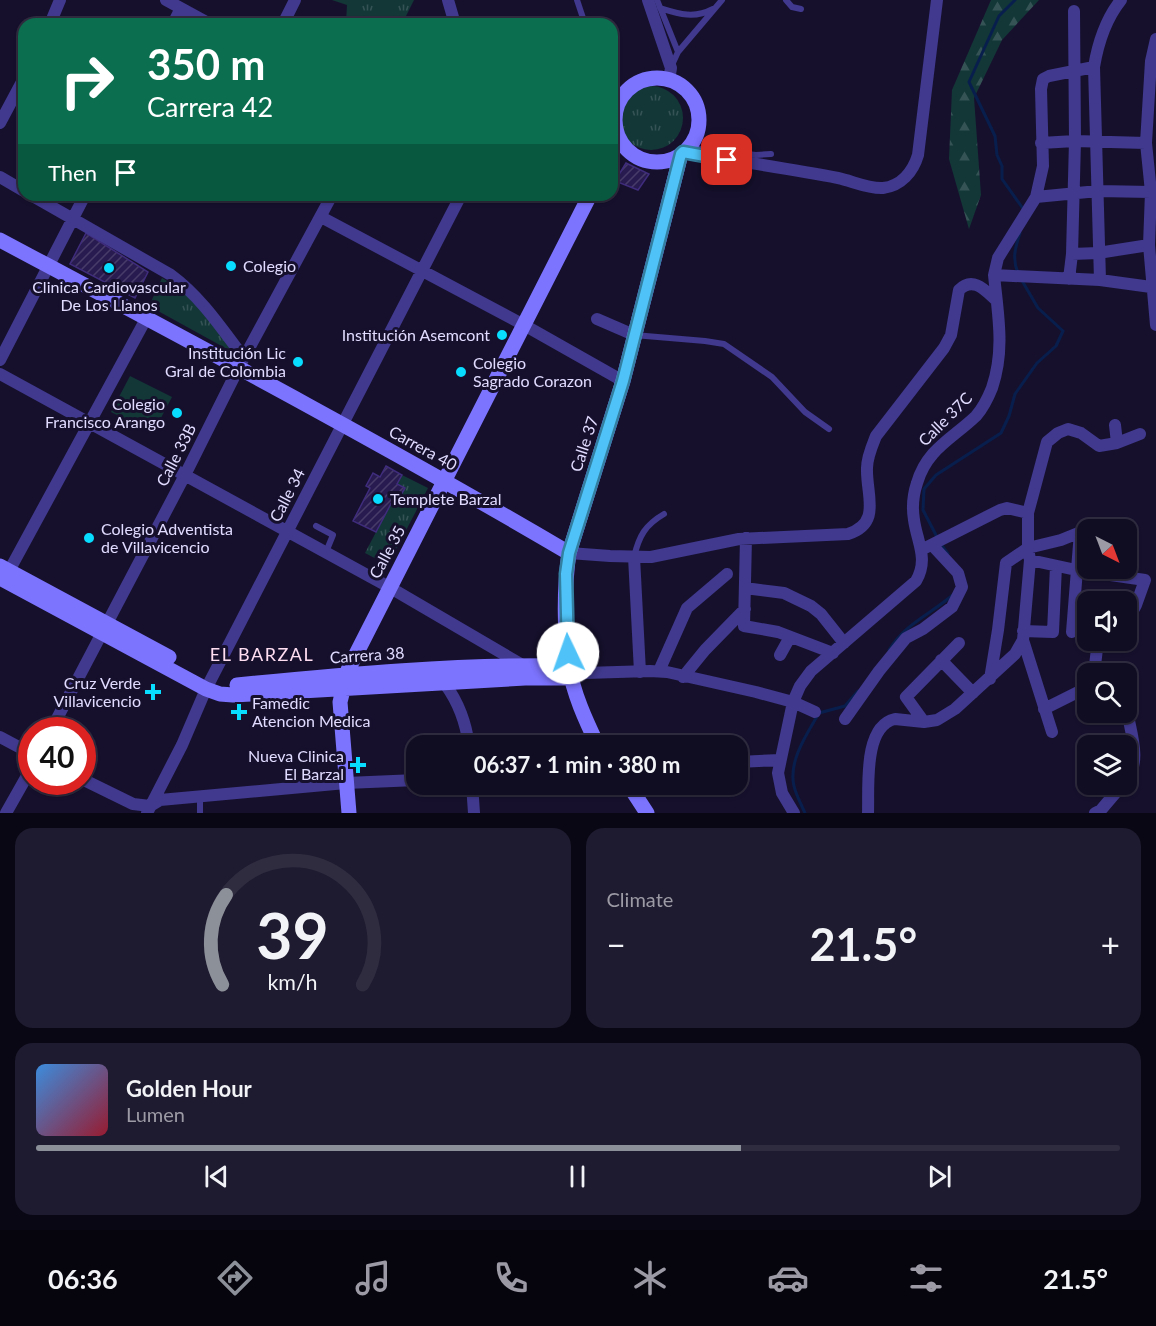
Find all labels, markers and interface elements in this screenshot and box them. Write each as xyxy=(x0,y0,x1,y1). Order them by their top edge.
text: 350 m xyxy=(147,39,265,89)
icon: right xyxy=(48,42,126,120)
text: Carrera 42 xyxy=(147,90,273,123)
pin xyxy=(701,134,752,185)
icon: arrive xyxy=(710,143,743,176)
icon: arrive xyxy=(109,156,142,189)
text: Then xyxy=(48,159,97,186)
place label: Colegio xyxy=(243,256,296,275)
marker: Colegio xyxy=(224,259,238,273)
marker: Clinica Cardiovascular De Los Llanos xyxy=(102,261,116,275)
place label: Clinica Cardiovascular De Los Llanos xyxy=(32,277,186,314)
place label: Institución Asemcont xyxy=(342,325,490,344)
marker: Institución Asemcont xyxy=(495,328,509,342)
place label: Institución Lic Gral de Colombia xyxy=(165,343,286,380)
place label: Colegio Sagrado Corazon xyxy=(473,353,592,390)
marker: Institución Lic Gral de Colombia xyxy=(291,355,305,369)
marker: Colegio Sagrado Corazon xyxy=(454,365,468,379)
street label: Calle 37C xyxy=(914,388,976,449)
place label: Colegio Francisco Arango xyxy=(45,394,165,431)
marker: Colegio Francisco Arango xyxy=(170,406,184,420)
street label: Calle 37 xyxy=(566,414,601,474)
street label: Calle 33B xyxy=(152,420,199,489)
street label: Carrera 40 xyxy=(386,421,461,474)
street label: Calle 34 xyxy=(265,465,308,525)
place label: Templete Barzal xyxy=(390,489,501,508)
marker: Templete Barzal xyxy=(371,492,385,506)
place label: Colegio Adventista de Villavicencio xyxy=(101,519,233,556)
north arrow xyxy=(1077,519,1137,579)
map controls xyxy=(1077,519,1137,795)
street label: Calle 35 xyxy=(365,522,408,582)
marker: Colegio Adventista de Villavicencio xyxy=(82,531,96,545)
button: sound xyxy=(1077,591,1137,651)
position arrow xyxy=(536,621,600,685)
street label: Carrera 38 xyxy=(329,642,405,667)
district label: EL BARZAL xyxy=(210,643,314,665)
button: search xyxy=(1077,663,1137,723)
place label: Cruz Verde Villavicencio xyxy=(53,673,141,710)
marker: Cruz Verde Villavicencio xyxy=(146,685,160,699)
place label: Famedic Atencion Medica xyxy=(252,693,370,730)
marker: Famedic Atencion Medica xyxy=(230,703,248,721)
speed limit sign: 40 xyxy=(18,717,96,795)
button: layers xyxy=(1077,735,1137,795)
place label: Nueva Clinica El Barzal xyxy=(248,746,344,783)
text: 06:37 · 1 min · 380 m xyxy=(474,751,680,778)
marker: Nueva Clinica El Barzal xyxy=(349,756,367,774)
text: Climate xyxy=(607,887,673,911)
text: 39 xyxy=(257,897,329,972)
text: 21.5° xyxy=(809,917,917,971)
text: − xyxy=(607,924,626,964)
text: + xyxy=(1101,924,1120,964)
text: km/h xyxy=(268,969,318,995)
text: Golden Hour xyxy=(126,1075,252,1102)
text: Lumen xyxy=(126,1102,185,1126)
icon: previous xyxy=(200,1160,233,1193)
icon: pause xyxy=(561,1160,594,1193)
icon: next xyxy=(923,1160,956,1193)
icon: directions xyxy=(214,1257,256,1299)
icon: music xyxy=(352,1257,394,1299)
icon: phone xyxy=(490,1257,532,1299)
icon: climate xyxy=(629,1257,671,1299)
icon: car xyxy=(767,1257,809,1299)
icon: filters xyxy=(905,1257,947,1299)
text: 06:36 xyxy=(48,1262,118,1295)
text: 21.5° xyxy=(1043,1262,1108,1295)

